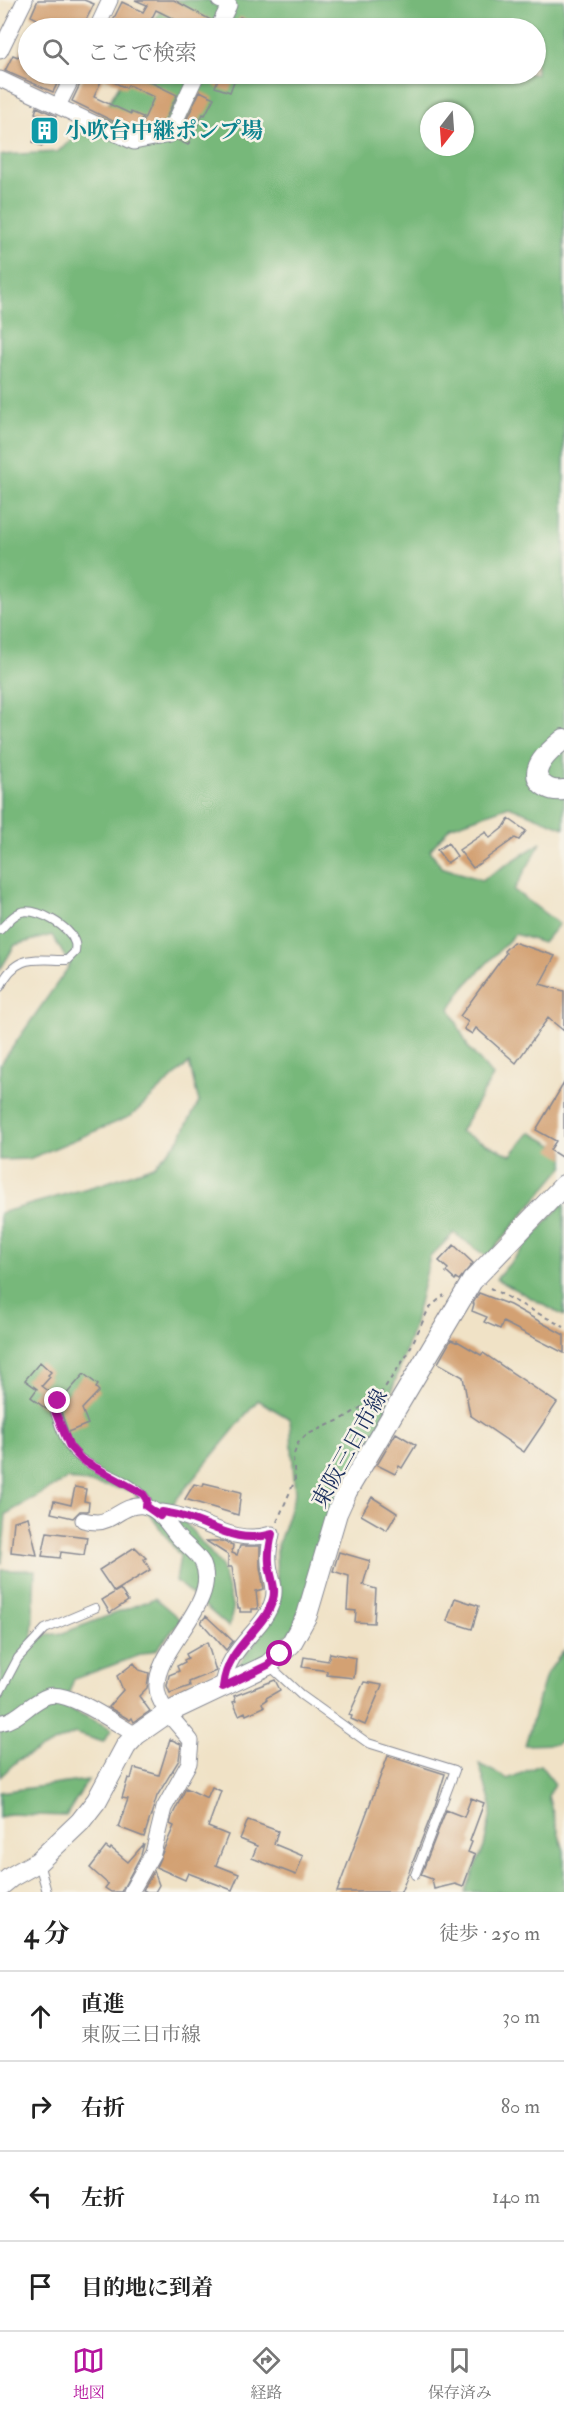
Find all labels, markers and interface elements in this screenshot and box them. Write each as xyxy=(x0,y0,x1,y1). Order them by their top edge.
search box xyxy=(18,18,546,84)
icon: search xyxy=(39,35,72,68)
text: ここで検索 xyxy=(87,39,197,67)
north arrow xyxy=(420,102,474,156)
building icon: 小吹台中継ポンプ場 xyxy=(28,114,60,146)
place label: 小吹台中継ポンプ場 xyxy=(65,117,263,145)
street label: 東阪三日市線 xyxy=(306,1384,394,1513)
route end xyxy=(44,1387,70,1413)
route start xyxy=(266,1640,292,1666)
text: 4 分 xyxy=(24,1918,70,1950)
text: 徒歩 · 250 m xyxy=(439,1921,540,1946)
text: 直進 xyxy=(81,1990,125,2018)
icon: ahead xyxy=(24,2000,57,2033)
text: 30 m xyxy=(502,2004,540,2029)
text: 東阪三日市線 xyxy=(81,2022,201,2047)
icon: right xyxy=(24,2090,57,2123)
text: 右折 xyxy=(81,2094,125,2122)
text: 80 m xyxy=(501,2094,540,2119)
icon: left xyxy=(24,2180,57,2213)
text: 左折 xyxy=(81,2184,125,2212)
text: 140 m xyxy=(492,2184,540,2209)
icon: arrive xyxy=(24,2270,57,2303)
text: 目的地に到着 xyxy=(81,2274,213,2302)
tab: 地図 xyxy=(72,2344,105,2403)
tab: 経路 xyxy=(250,2344,283,2403)
tab: 保存済み xyxy=(428,2344,492,2403)

